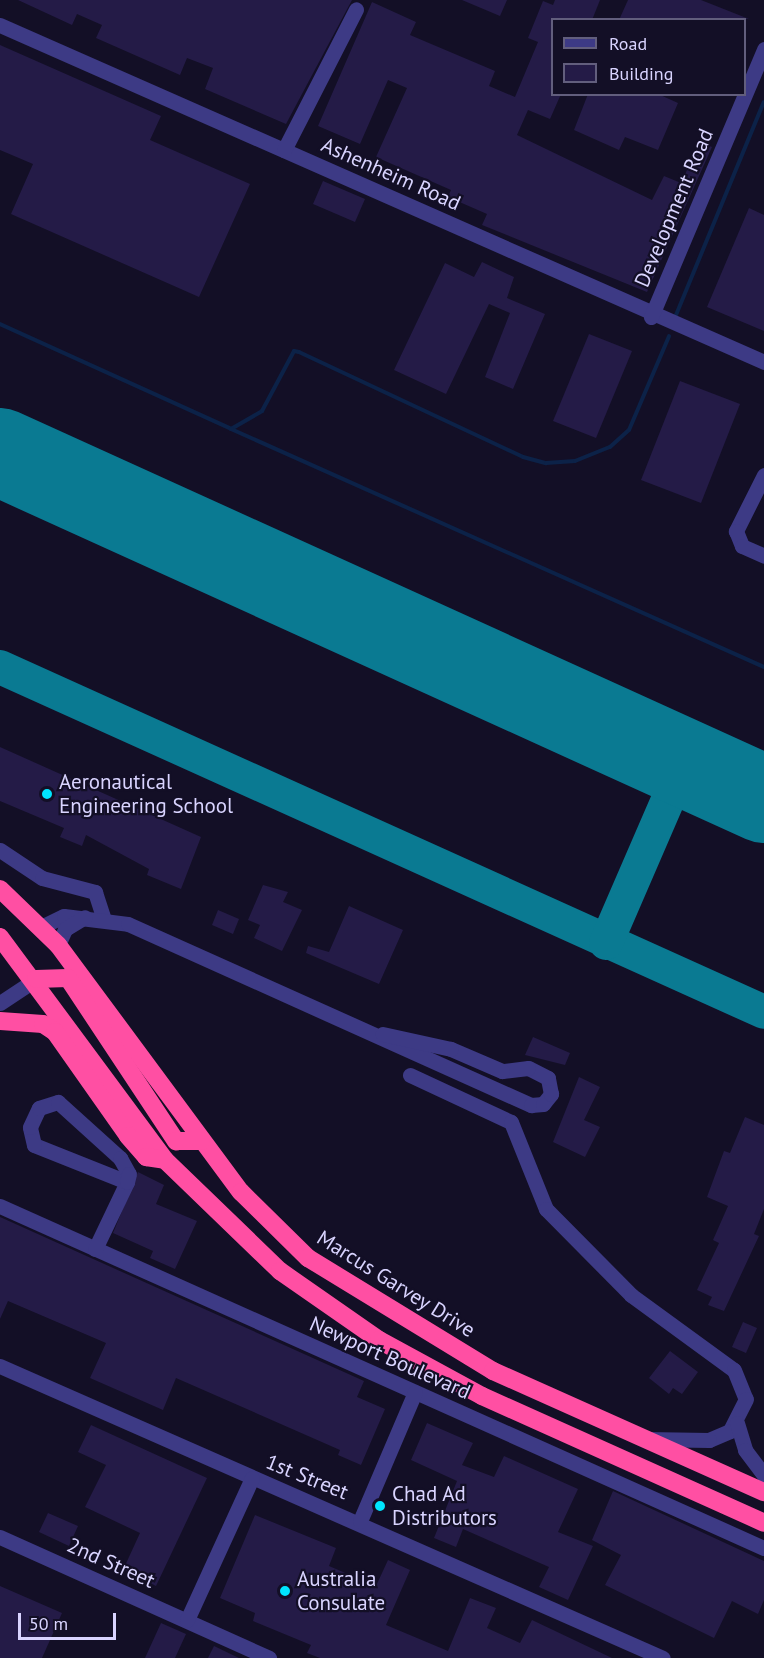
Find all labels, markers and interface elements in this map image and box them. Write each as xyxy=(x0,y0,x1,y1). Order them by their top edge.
legend xyxy=(551,18,746,96)
text: Road xyxy=(609,32,647,55)
text: Building xyxy=(609,62,673,85)
street label: Development Road xyxy=(629,125,719,291)
street label: Ashenheim Road xyxy=(318,132,464,216)
place label: Aeronautical Engineering School xyxy=(59,769,233,819)
marker: Aeronautical Engineering School xyxy=(40,787,54,801)
street label: Marcus Garvey Drive xyxy=(312,1225,480,1343)
street label: Newport Boulevard xyxy=(306,1311,474,1405)
street label: 1st Street xyxy=(262,1449,352,1505)
place label: Chad Ad Distributors xyxy=(392,1481,497,1531)
marker: Chad Ad Distributors xyxy=(373,1499,387,1513)
street label: 2nd Street xyxy=(63,1532,159,1594)
place label: Australia Consulate xyxy=(297,1566,385,1616)
marker: Australia Consulate xyxy=(278,1584,292,1598)
scale bar xyxy=(21,1601,118,1639)
text: 50 m xyxy=(29,1612,68,1635)

